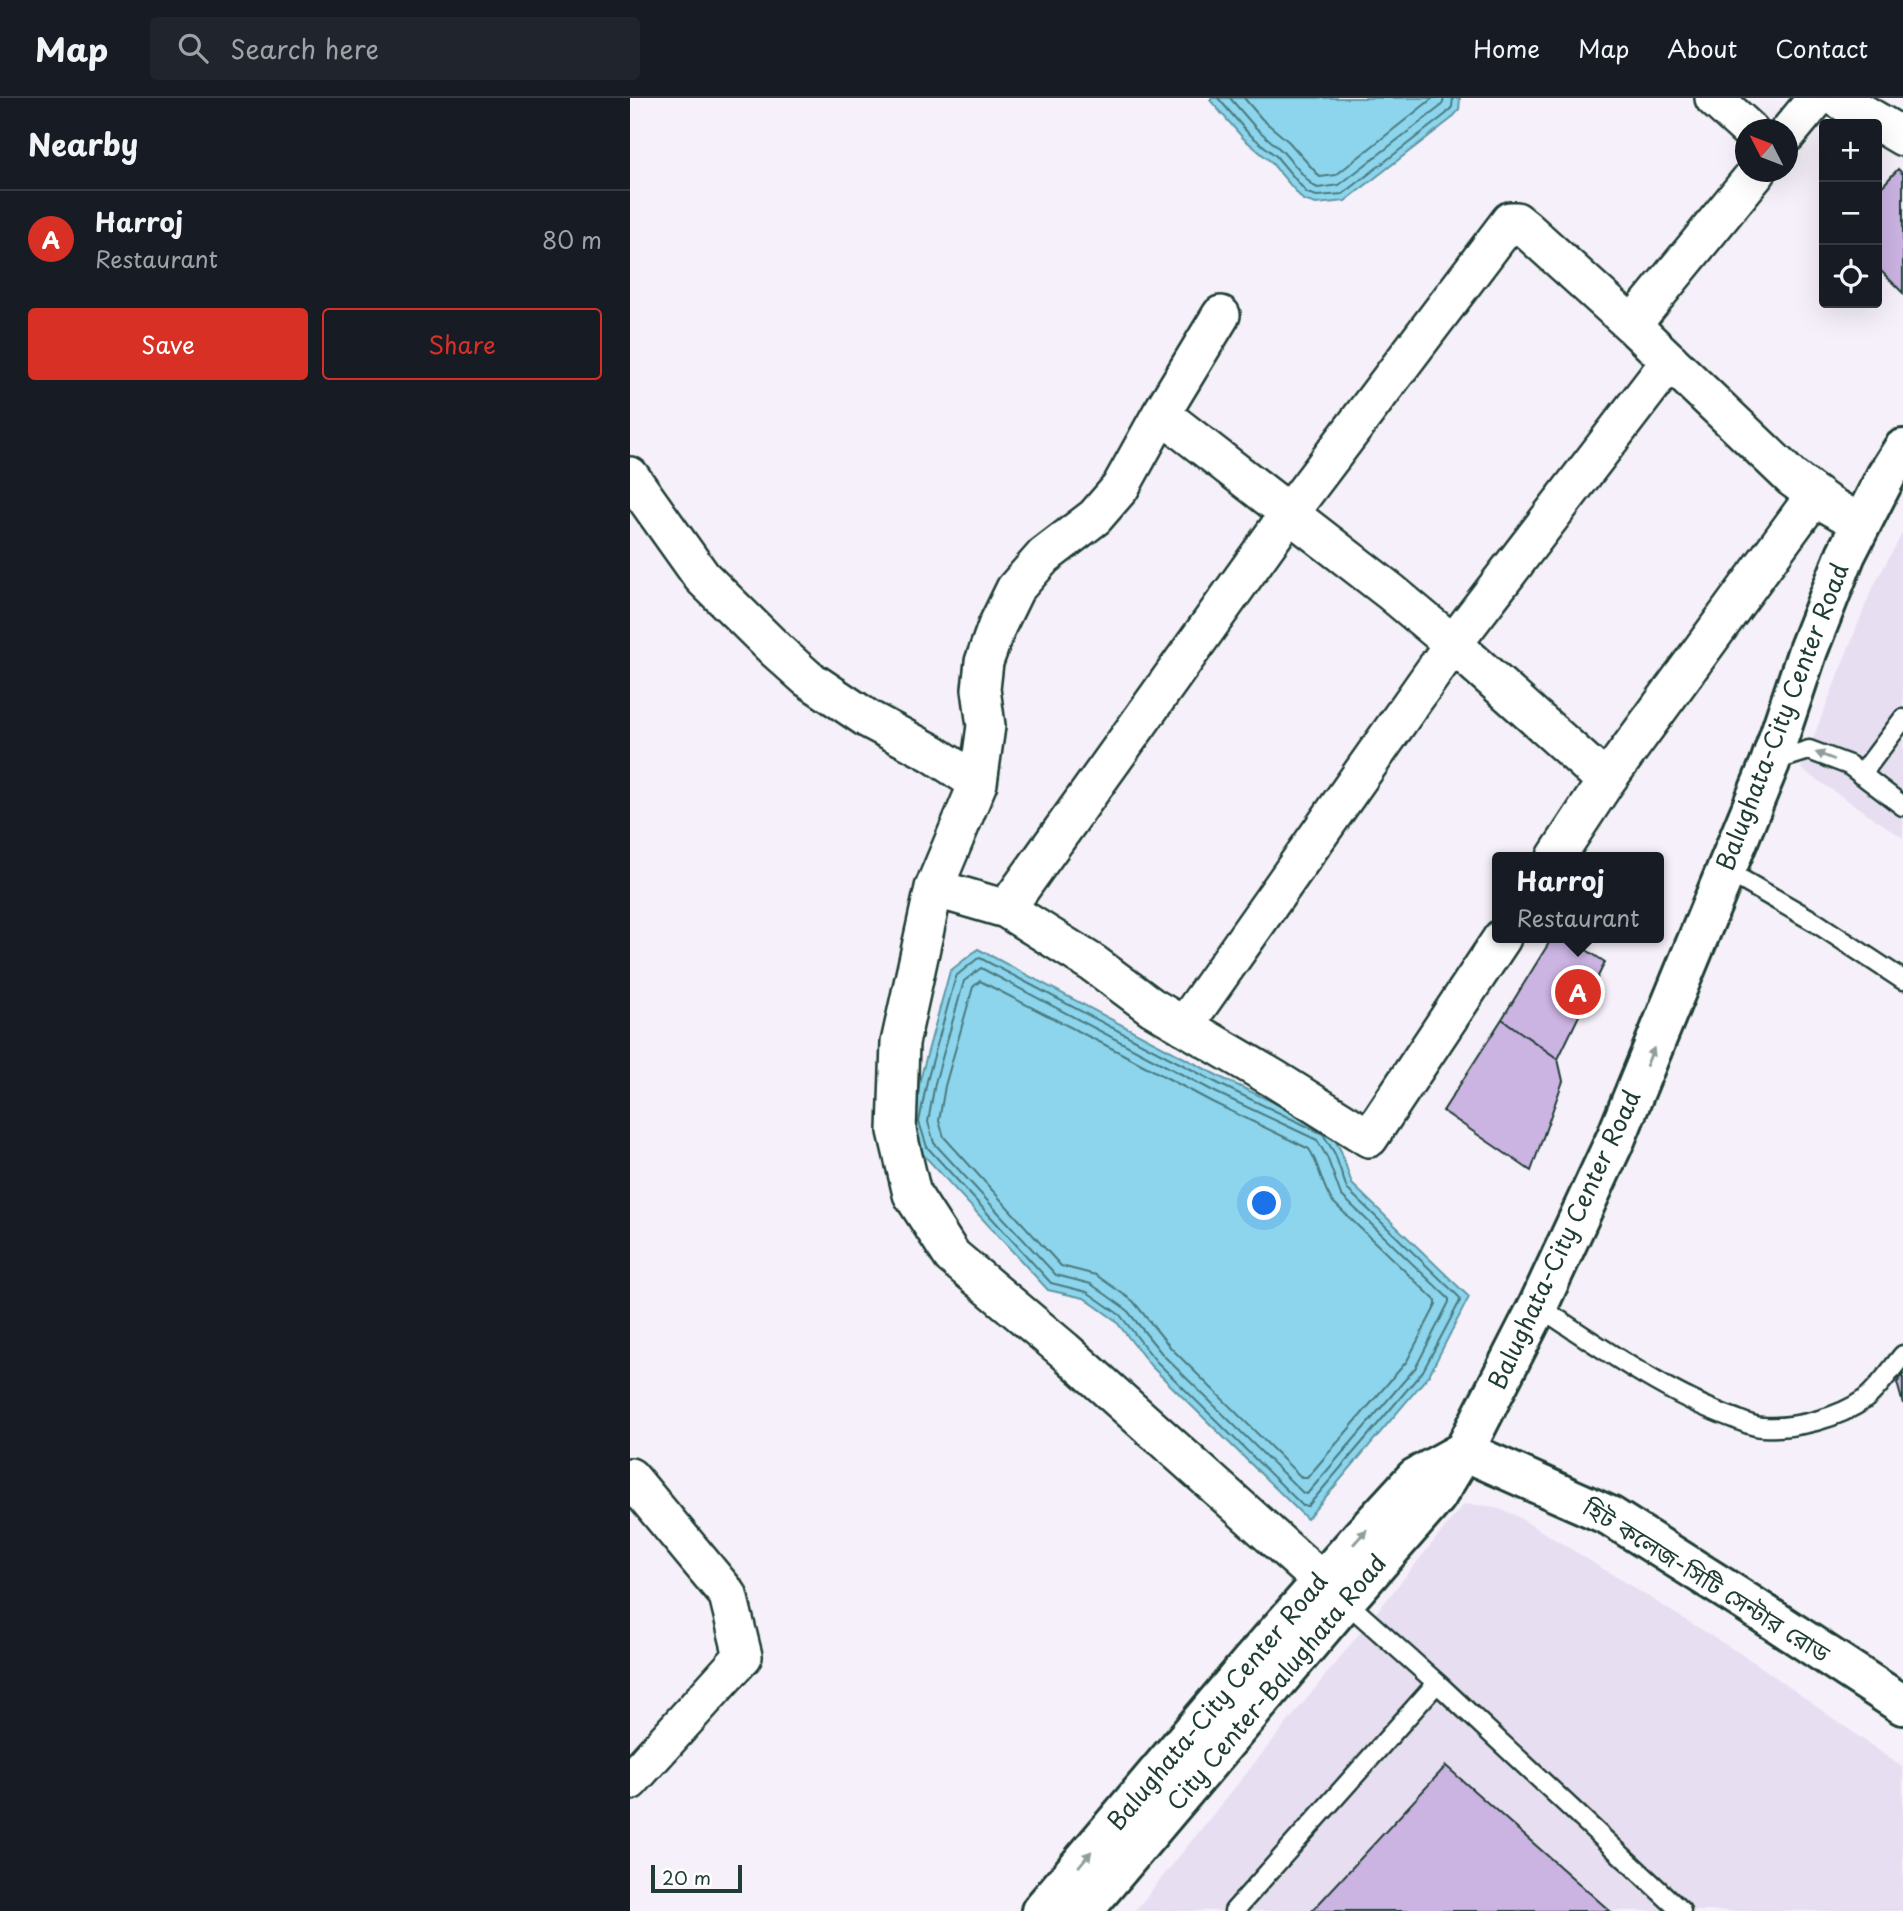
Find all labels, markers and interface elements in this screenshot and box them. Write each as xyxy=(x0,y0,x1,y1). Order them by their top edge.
search box xyxy=(150,17,640,80)
text: Map xyxy=(35,23,108,73)
icon: search xyxy=(174,29,212,67)
text: Search here xyxy=(230,29,379,68)
text: Home xyxy=(1473,30,1540,66)
text: Map xyxy=(1578,30,1629,66)
text: About xyxy=(1667,30,1737,66)
text: Contact xyxy=(1775,30,1868,66)
north arrow xyxy=(1735,119,1798,182)
map controls xyxy=(1819,119,1882,308)
button: + xyxy=(1819,119,1882,182)
text: Nearby xyxy=(28,121,138,166)
button: − xyxy=(1819,182,1882,245)
text: Harroj xyxy=(95,202,183,241)
text: A xyxy=(42,222,60,257)
text: 80 m xyxy=(542,222,602,257)
text: Restaurant xyxy=(95,241,218,276)
button: locate xyxy=(1819,245,1882,308)
button: Save xyxy=(28,308,308,380)
button: Share xyxy=(322,308,602,380)
street label: Balughata-City Center Road xyxy=(1706,557,1856,875)
one-way arrow xyxy=(1815,751,1836,762)
popup xyxy=(1492,852,1664,943)
text: Harroj xyxy=(1517,861,1605,900)
text: Restaurant xyxy=(1517,900,1639,935)
pin: A xyxy=(1555,966,1601,1018)
one-way arrow xyxy=(1644,1047,1655,1068)
street label: Balughata-City Center Road xyxy=(1478,1083,1649,1395)
your location xyxy=(1247,1186,1281,1220)
street label: হিট কলেজ-সিটি সেন্টার রোড xyxy=(1576,1488,1838,1671)
one-way arrow xyxy=(1352,1528,1368,1546)
street label: City Center-Balughata Road xyxy=(1157,1545,1394,1818)
street label: Balughata-City Center Road xyxy=(1098,1564,1335,1837)
one-way arrow xyxy=(1077,1850,1092,1867)
scale bar xyxy=(651,1862,742,1894)
text: 20 m xyxy=(662,1863,711,1891)

